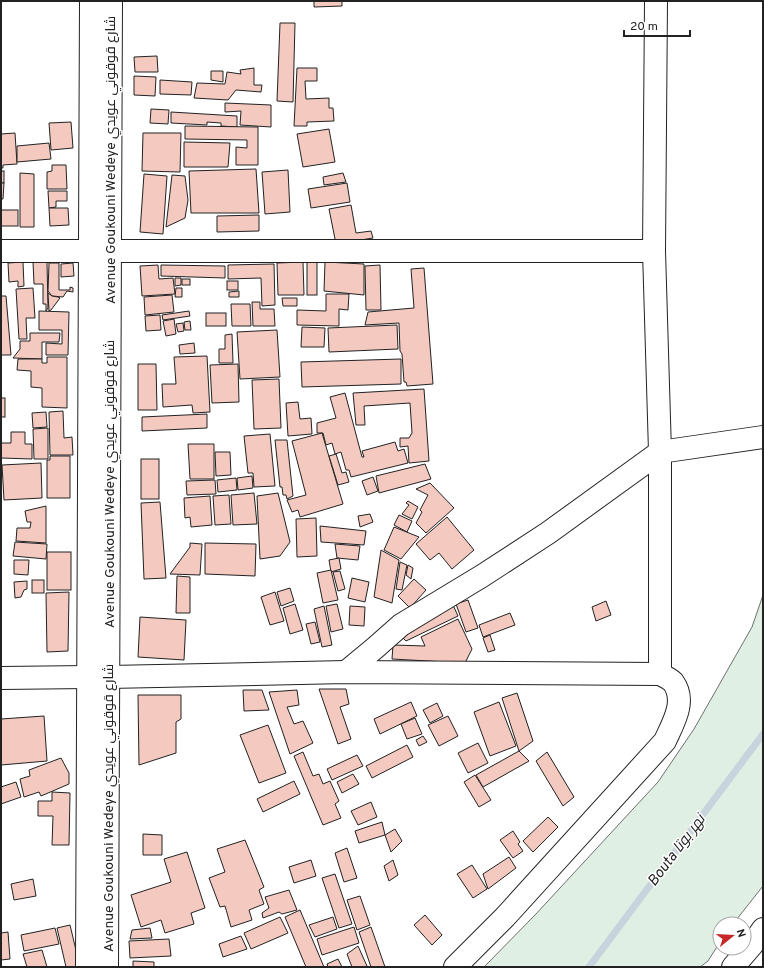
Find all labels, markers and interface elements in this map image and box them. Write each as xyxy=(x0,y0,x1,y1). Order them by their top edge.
scale bar xyxy=(624,12,690,38)
street label: Avenue Goukouni Wedeye شارع قوقوني عويدي xyxy=(103,16,122,304)
text: 20 m xyxy=(630,19,658,35)
street label: Avenue Goukouni Wedeye شارع قوقوني عويدي xyxy=(102,340,121,628)
street label: Avenue Goukouni Wedeye شارع قوقوني عويدي xyxy=(101,664,120,952)
water label: Bouta نهر بوتا xyxy=(644,810,712,890)
north arrow xyxy=(712,916,752,956)
text: N xyxy=(733,927,748,939)

